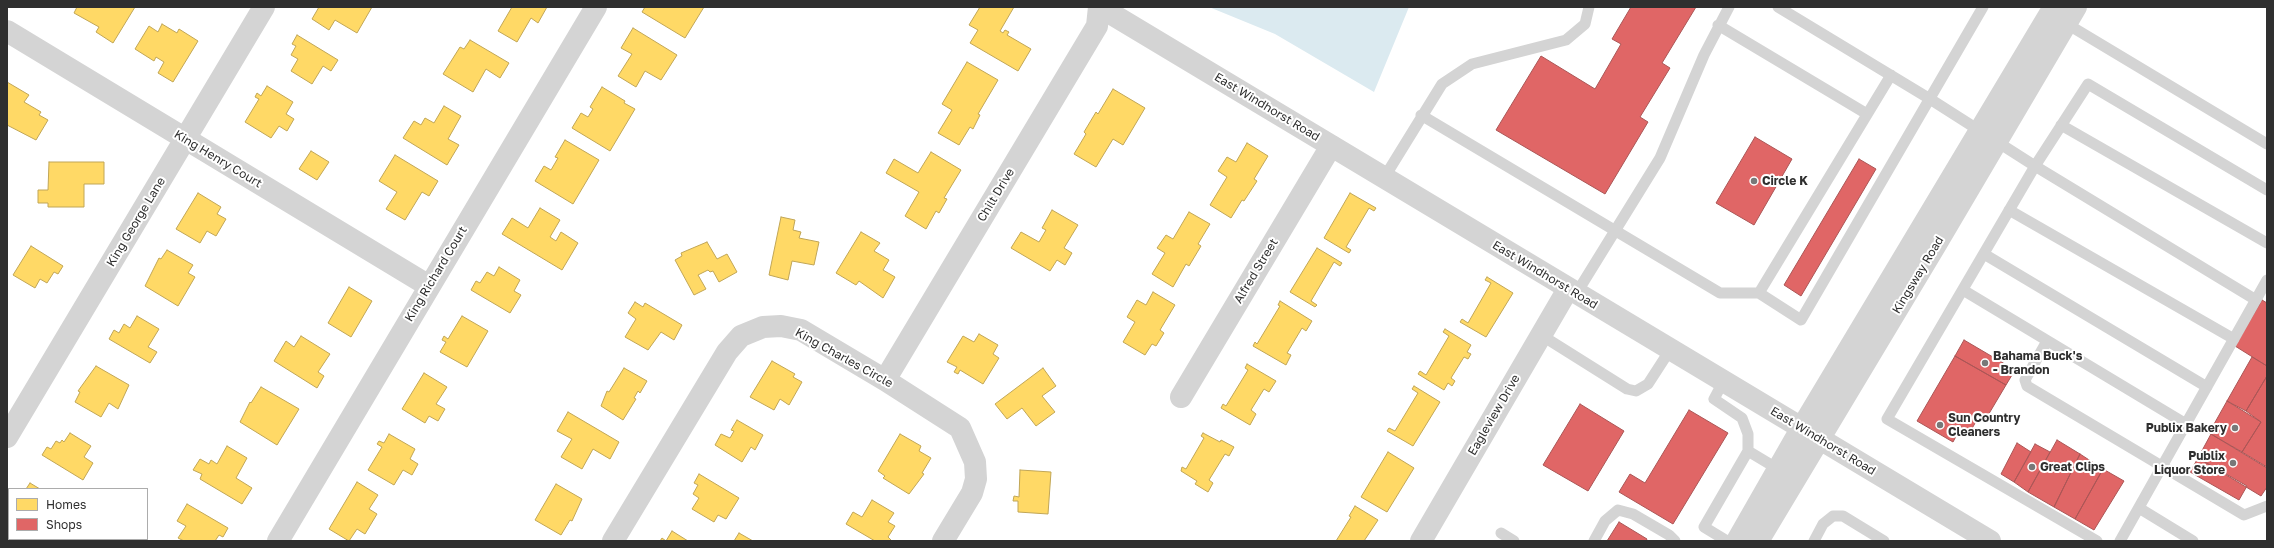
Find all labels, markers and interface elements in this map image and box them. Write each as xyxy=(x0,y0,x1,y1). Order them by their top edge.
street label: East Windhorst Road xyxy=(1212,70,1322,144)
street label: King Henry Court xyxy=(172,127,264,191)
street label: Chilt Drive xyxy=(974,166,1018,224)
place label: Circle K xyxy=(1762,174,1808,188)
street label: King George Lane xyxy=(104,175,168,269)
marker: Circle K xyxy=(1749,176,1759,186)
street label: King Richard Court xyxy=(402,224,470,324)
street label: Kingsway Road xyxy=(1889,234,1947,316)
street label: Alfred Street xyxy=(1231,236,1281,306)
street label: East Windhorst Road xyxy=(1490,238,1600,312)
street label: King Charles Circle xyxy=(793,325,895,391)
place label: Bahama Buck's - Brandon xyxy=(1993,349,2082,377)
marker: Bahama Buck's - Brandon xyxy=(1980,358,1990,368)
street label: Eagleview Drive xyxy=(1465,372,1523,458)
street label: East Windhorst Road xyxy=(1768,404,1878,478)
place label: Sun Country Cleaners xyxy=(1948,411,2021,439)
marker: Sun Country Cleaners xyxy=(1935,420,1945,430)
place label: Publix Bakery xyxy=(2146,421,2227,435)
marker: Publix Bakery xyxy=(2230,423,2240,433)
place label: Publix Liquor Store xyxy=(2154,449,2225,477)
marker: Publix Liquor Store xyxy=(2228,458,2238,468)
place label: Great Clips xyxy=(2040,460,2105,474)
marker: Great Clips xyxy=(2027,462,2037,472)
legend xyxy=(8,488,148,540)
text: Homes xyxy=(46,497,86,512)
text: Shops xyxy=(46,517,82,532)

